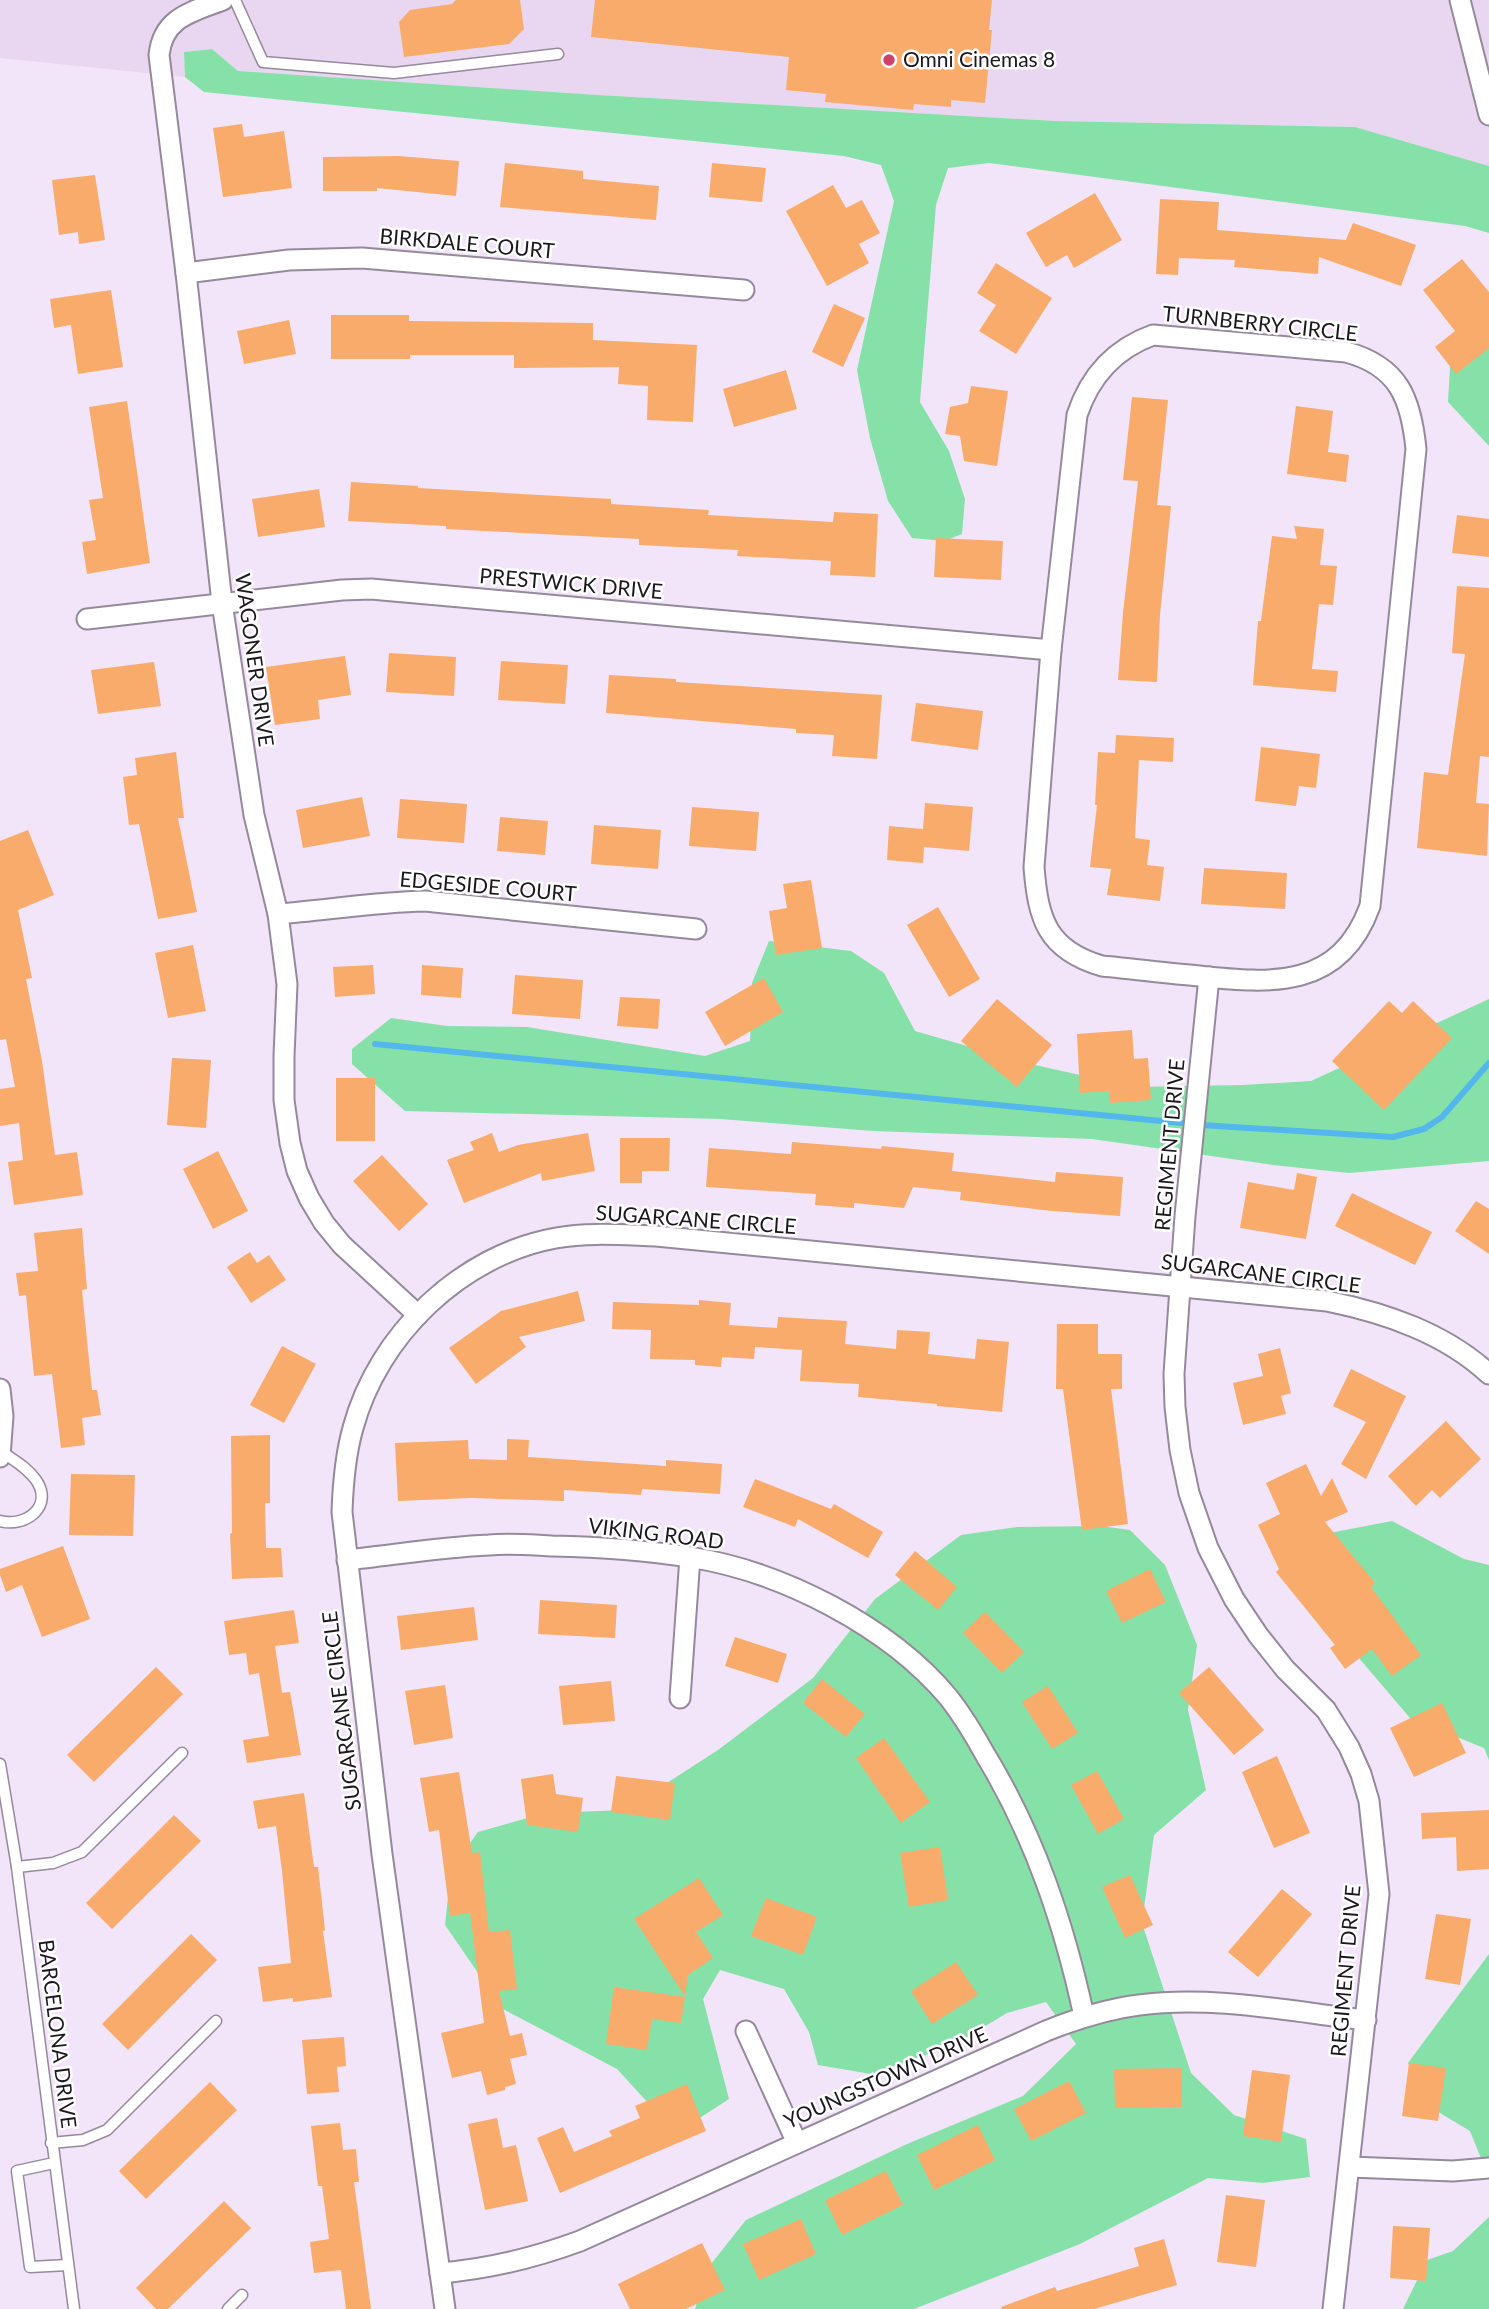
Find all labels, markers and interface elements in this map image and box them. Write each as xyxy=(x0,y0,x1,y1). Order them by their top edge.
place label: Omni Cinemas 8 xyxy=(903,46,1055,71)
marker: Omni Cinemas 8 xyxy=(881,52,897,68)
street label: BIRKDALE COURT xyxy=(379,222,556,263)
street label: TURNBERRY CIRCLE xyxy=(1161,300,1359,345)
street label: PRESTWICK DRIVE xyxy=(478,562,664,603)
street label: WAGONER DRIVE xyxy=(231,571,280,748)
street label: EDGESIDE COURT xyxy=(399,865,578,906)
street label: REGIMENT DRIVE xyxy=(1149,1058,1188,1232)
street label: SUGARCANE CIRCLE xyxy=(595,1199,797,1238)
street label: SUGARCANE CIRCLE xyxy=(1160,1248,1362,1297)
street label: VIKING ROAD xyxy=(587,1512,725,1553)
street label: SUGARCANE CIRCLE xyxy=(316,1610,365,1812)
street label: REGIMENT DRIVE xyxy=(1325,1884,1364,2058)
street label: BARCELONA DRIVE xyxy=(35,1938,82,2130)
street label: YOUNGSTOWN DRIVE xyxy=(780,2020,991,2133)

